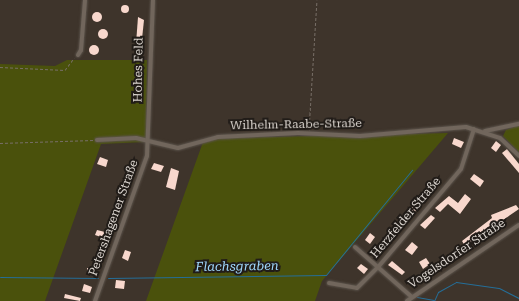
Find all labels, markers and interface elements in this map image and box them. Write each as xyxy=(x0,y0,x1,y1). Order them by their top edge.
street label: Hohes Feld xyxy=(131,37,147,103)
street label: Wilhelm-Raabe-Straße xyxy=(230,117,362,133)
street label: Petershagener Straße xyxy=(86,158,142,278)
street label: Herzfelder Straße xyxy=(368,175,444,261)
street label: Vogelsdorfer Straße xyxy=(406,216,508,292)
water label: Flachsgraben xyxy=(195,258,279,276)

